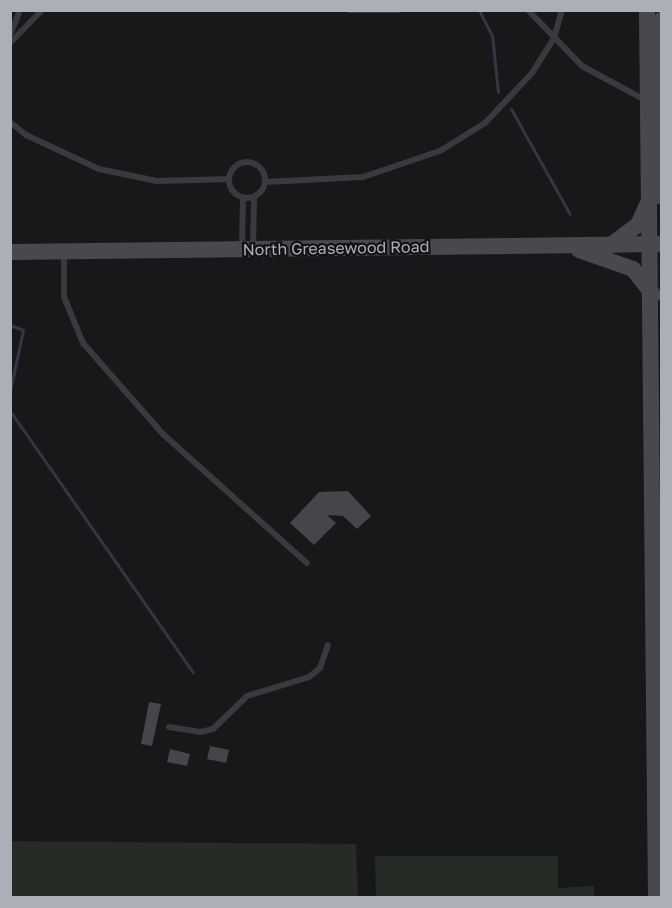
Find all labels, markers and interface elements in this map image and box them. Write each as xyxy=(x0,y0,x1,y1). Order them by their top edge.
street label: North Greasewood Road xyxy=(242,237,430,259)

